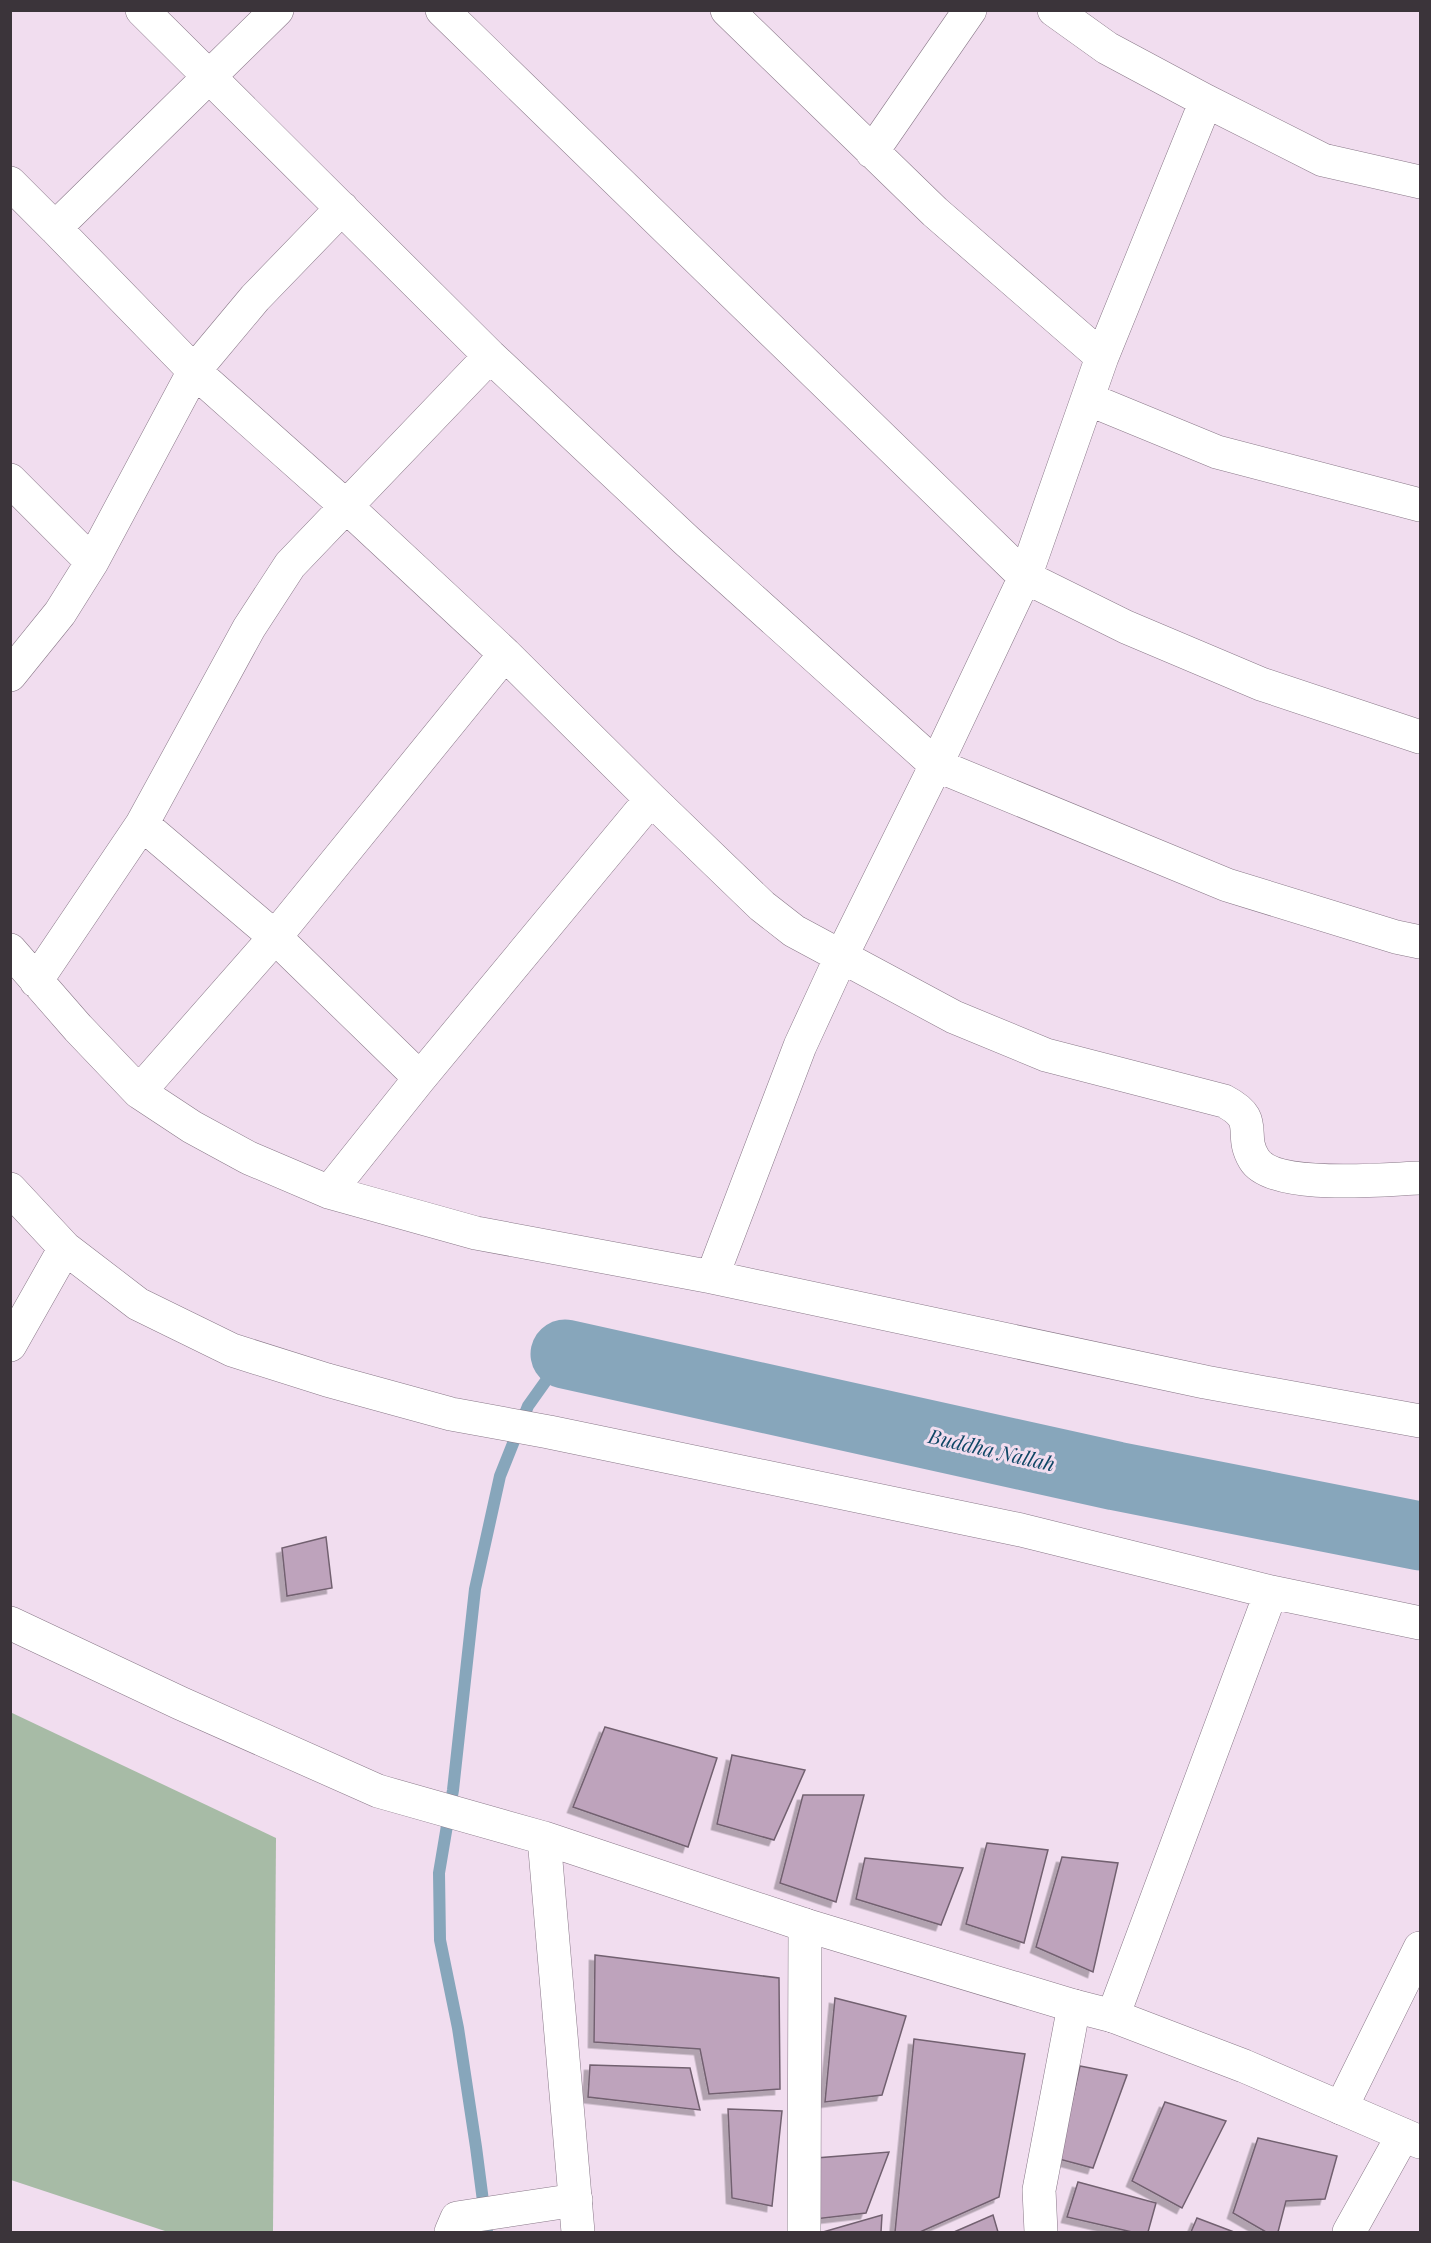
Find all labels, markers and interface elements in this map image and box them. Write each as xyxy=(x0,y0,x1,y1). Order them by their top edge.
water label: Buddha Nallah xyxy=(925,1421,1058,1477)

